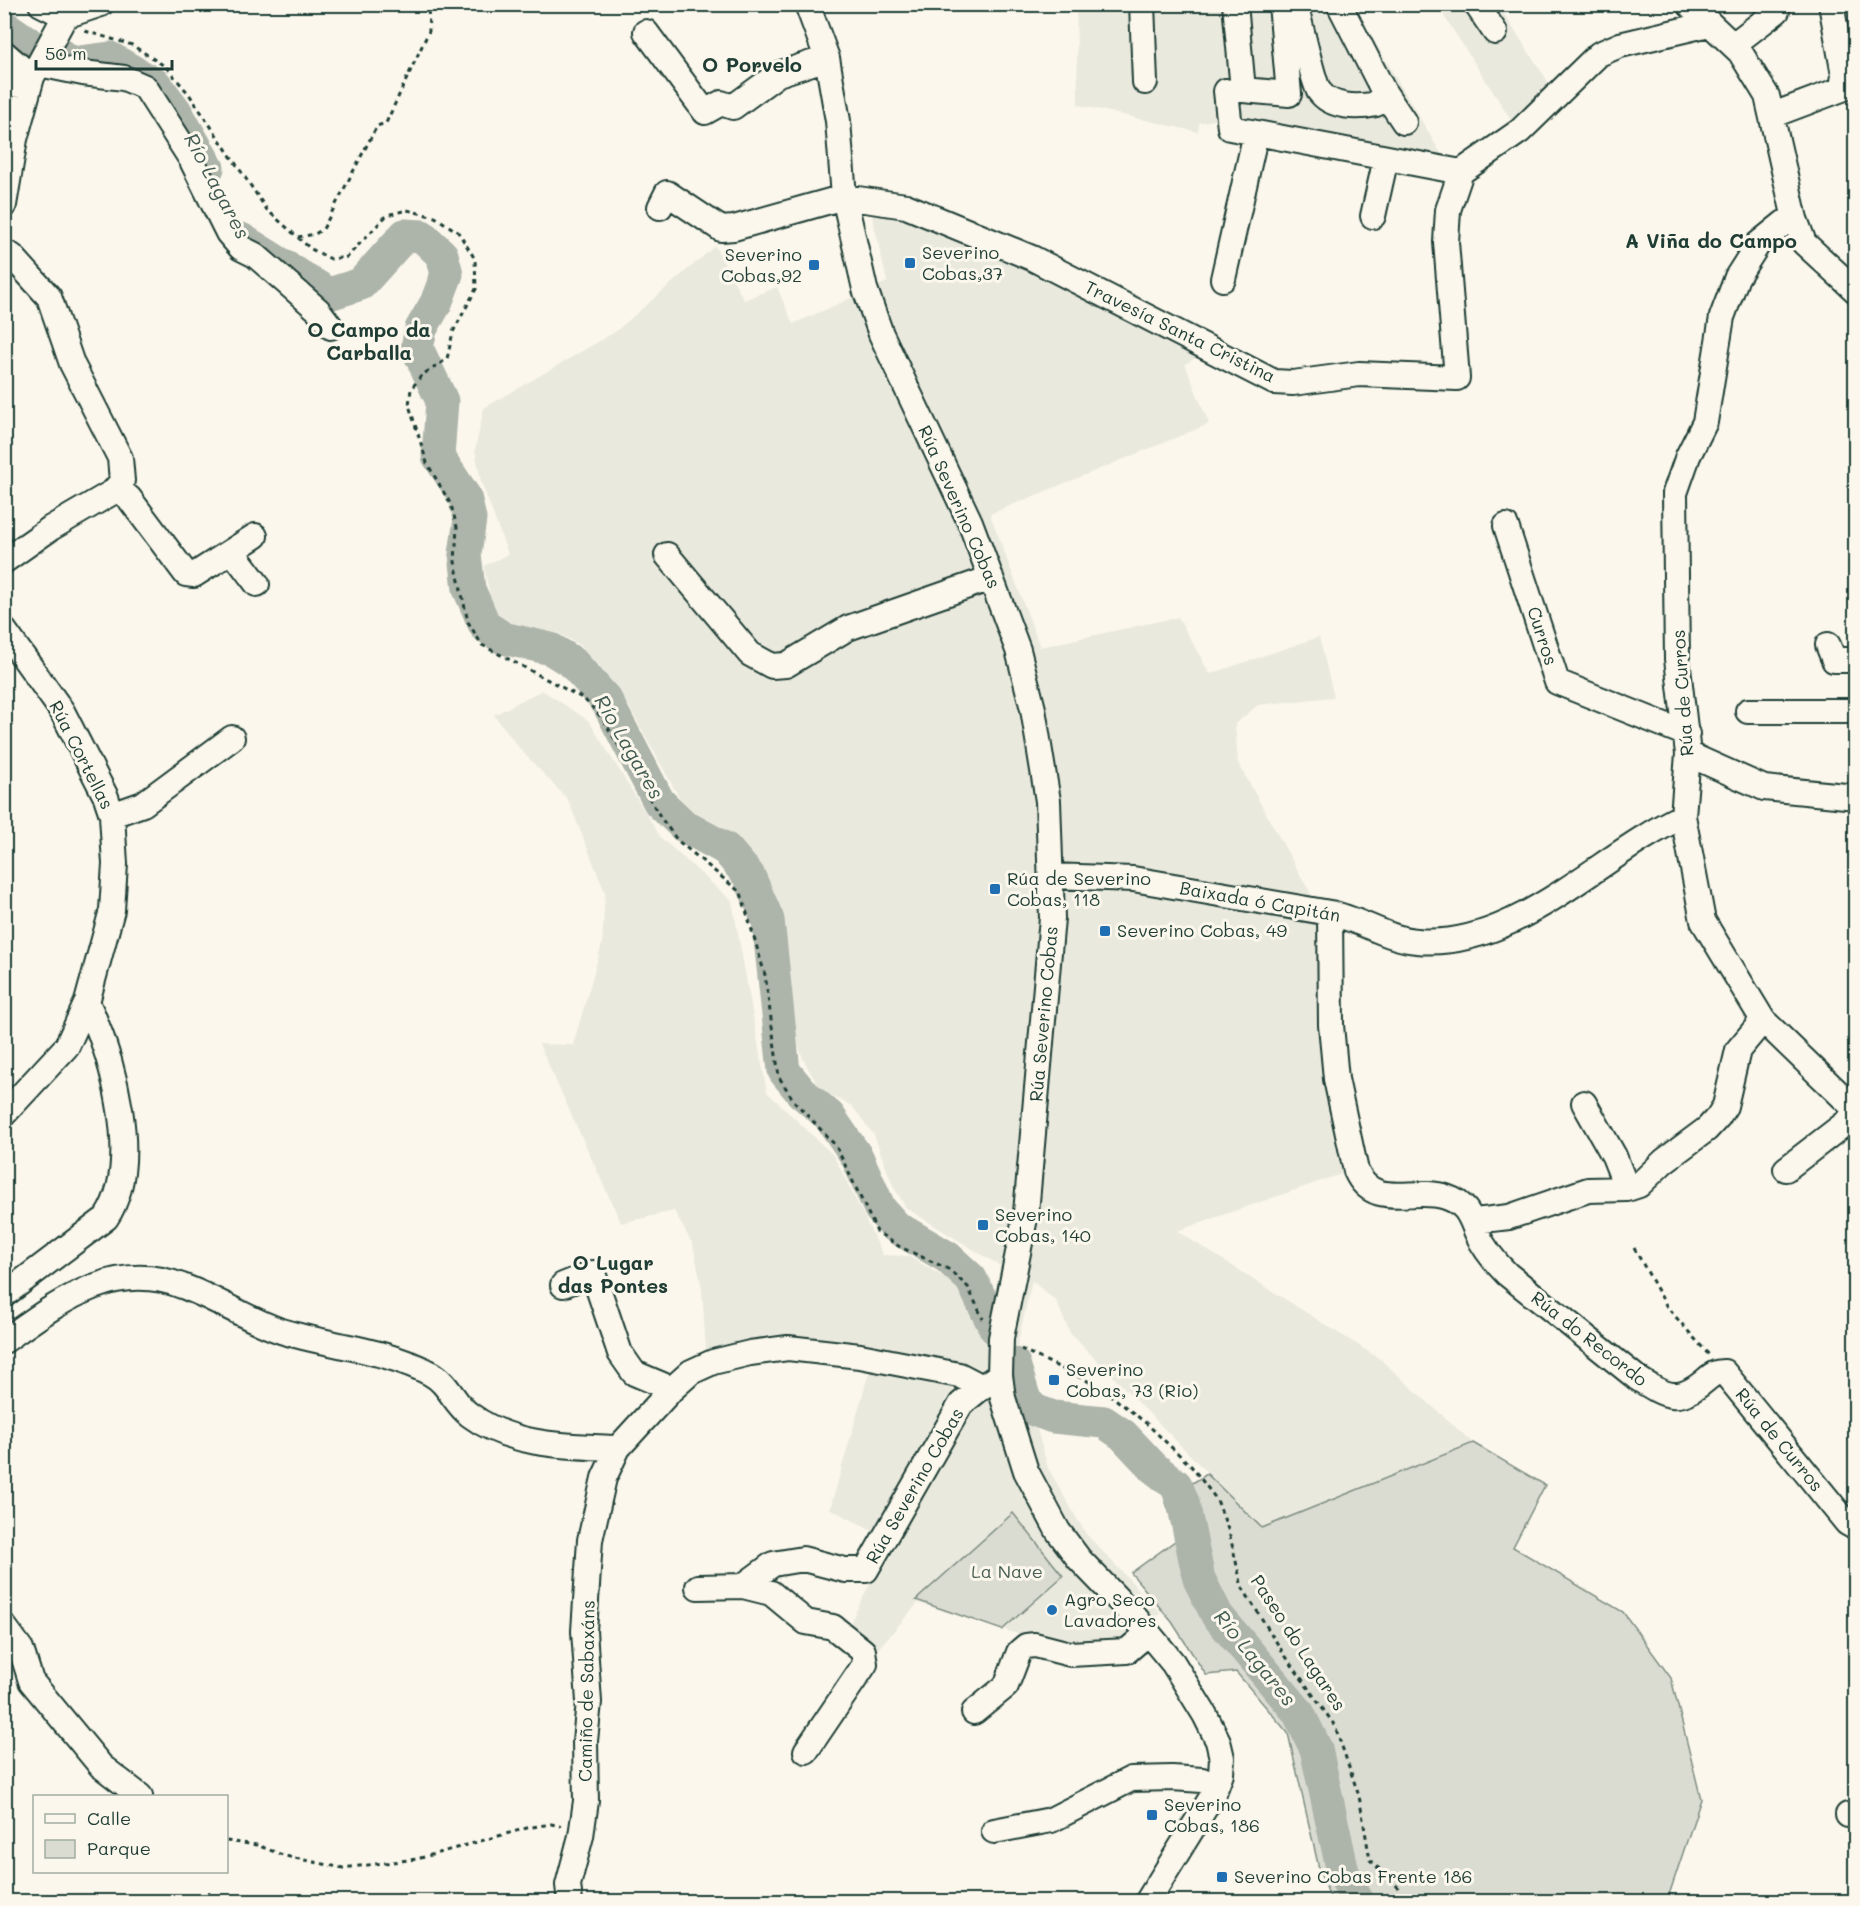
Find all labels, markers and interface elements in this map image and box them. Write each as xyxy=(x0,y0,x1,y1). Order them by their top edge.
scale bar xyxy=(36,33,172,71)
text: 50 m xyxy=(45,41,87,65)
district label: O Porvelo xyxy=(702,51,802,77)
water label: Río Lagares xyxy=(179,128,257,243)
district label: A Viña do Campo xyxy=(1625,227,1797,253)
place label: Severino Cobas,37 xyxy=(922,240,1003,285)
place label: Severino Cobas,92 xyxy=(721,242,802,287)
marker: Severino Cobas,37 xyxy=(903,256,917,270)
marker: Severino Cobas,92 xyxy=(807,258,821,272)
street label: Travesía Santa Cristina xyxy=(1081,274,1280,388)
district label: O Campo da Carballa xyxy=(307,316,431,365)
street label: Rúa Severino Cobas xyxy=(913,421,1007,592)
street label: Curros xyxy=(1522,603,1564,668)
street label: Rúa de Curros xyxy=(1666,629,1698,757)
water label: Río Lagares xyxy=(589,690,670,803)
street label: Rúa Cortellas xyxy=(44,696,120,813)
place label: Rúa de Severino Cobas, 118 xyxy=(1007,866,1151,911)
street label: Baixada ó Capitán xyxy=(1178,875,1342,927)
marker: Rúa de Severino Cobas, 118 xyxy=(988,882,1002,896)
place label: Severino Cobas, 49 xyxy=(1117,918,1288,942)
marker: Severino Cobas, 49 xyxy=(1098,924,1112,938)
street label: Rúa Severino Cobas xyxy=(1023,925,1063,1103)
place label: Severino Cobas, 140 xyxy=(995,1202,1091,1247)
marker: Severino Cobas, 140 xyxy=(976,1218,990,1232)
district label: O Lugar das Pontes xyxy=(558,1249,668,1298)
street label: Rúa do Recordo xyxy=(1527,1285,1653,1391)
place label: Severino Cobas, 73 (Rio) xyxy=(1066,1357,1198,1402)
marker: Severino Cobas, 73 (Rio) xyxy=(1047,1373,1061,1387)
street label: Rúa de Curros xyxy=(1731,1383,1829,1496)
street label: Rúa Severino Cobas xyxy=(860,1403,969,1568)
park label: La Nave xyxy=(971,1559,1043,1583)
street label: Paseo do Lagares xyxy=(1246,1570,1352,1715)
place label: Agro Seco Lavadores xyxy=(1064,1587,1156,1632)
street label: Camiño de Sabaxáns xyxy=(572,1600,600,1782)
marker: Agro Seco Lavadores xyxy=(1045,1603,1059,1617)
water label: Río Lagares xyxy=(1209,1604,1303,1711)
place label: Severino Cobas, 186 xyxy=(1164,1792,1260,1837)
legend xyxy=(33,1795,228,1873)
text: Calle xyxy=(87,1806,131,1830)
marker: Severino Cobas, 186 xyxy=(1145,1808,1159,1822)
text: Parque xyxy=(87,1836,151,1860)
place label: Severino Cobas Frente 186 xyxy=(1234,1864,1472,1888)
marker: Severino Cobas Frente 186 xyxy=(1215,1870,1229,1884)

